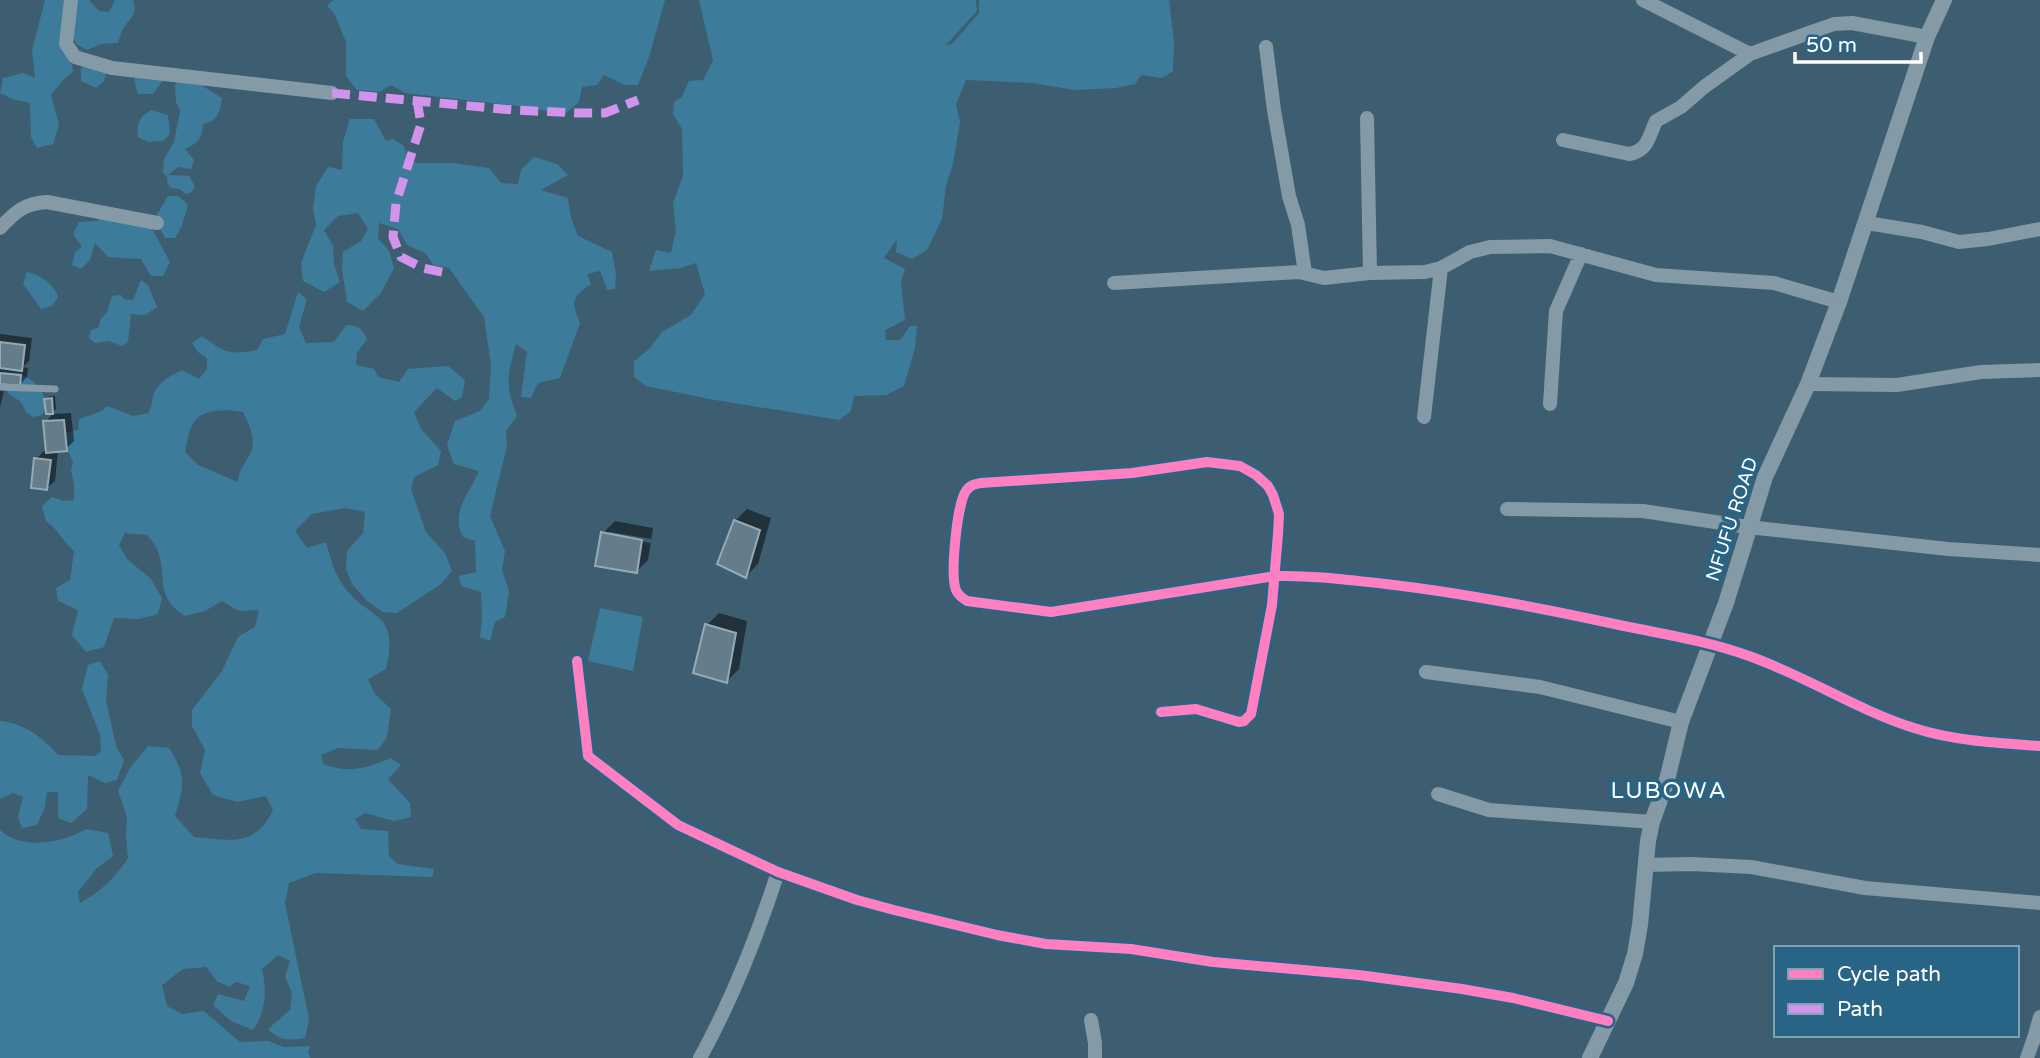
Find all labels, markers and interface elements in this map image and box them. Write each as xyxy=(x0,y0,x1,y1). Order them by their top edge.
scale bar xyxy=(1795,21,1921,65)
text: 50 m xyxy=(1806,33,1857,58)
street label: NFUFU ROAD xyxy=(1702,454,1762,584)
district label: LUBOWA xyxy=(1610,777,1728,805)
legend xyxy=(1774,946,2019,1037)
text: Cycle path xyxy=(1837,962,1941,987)
text: Path xyxy=(1837,997,1883,1022)

